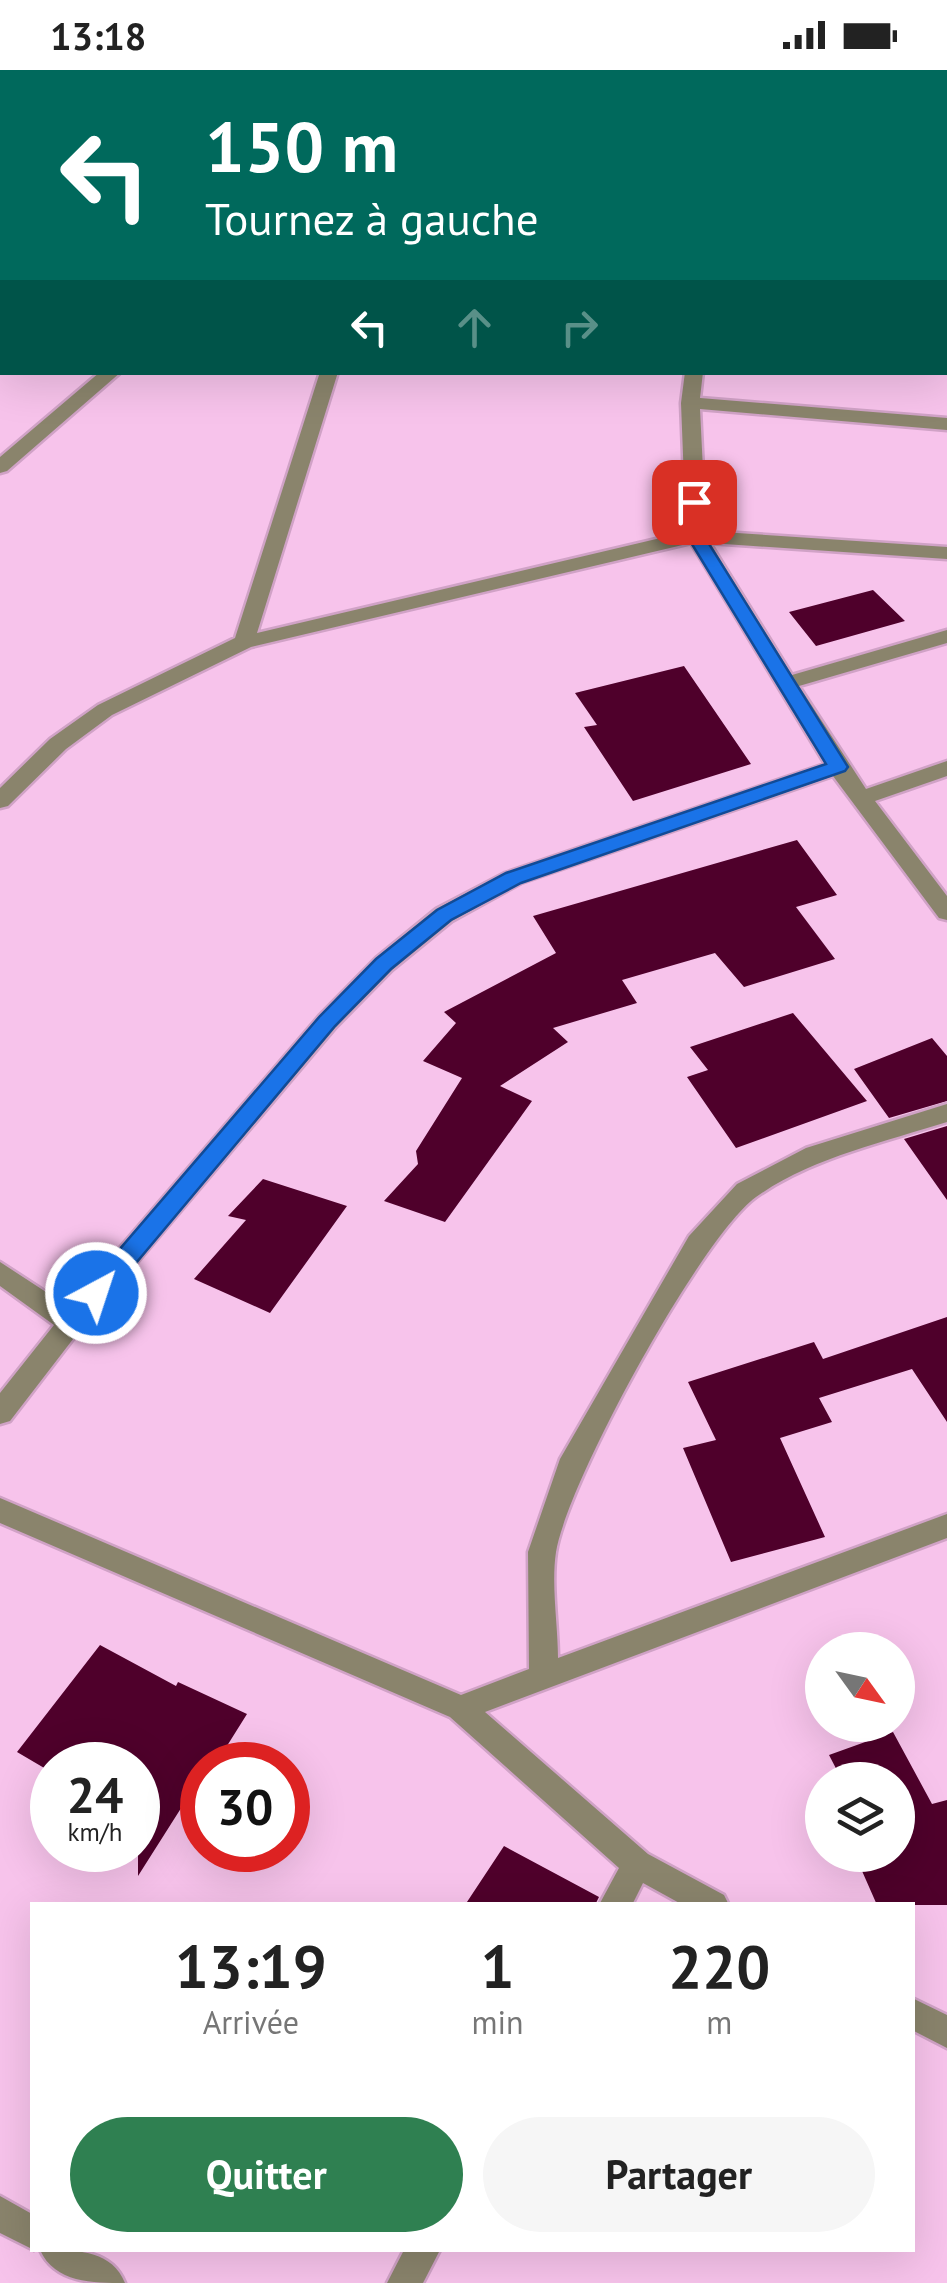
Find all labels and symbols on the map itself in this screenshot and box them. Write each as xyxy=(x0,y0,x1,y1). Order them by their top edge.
pin xyxy=(652,460,737,545)
position arrow xyxy=(44,1241,148,1345)
north arrow xyxy=(805,1632,915,1742)
speed limit sign: 30 xyxy=(180,1742,310,1872)

